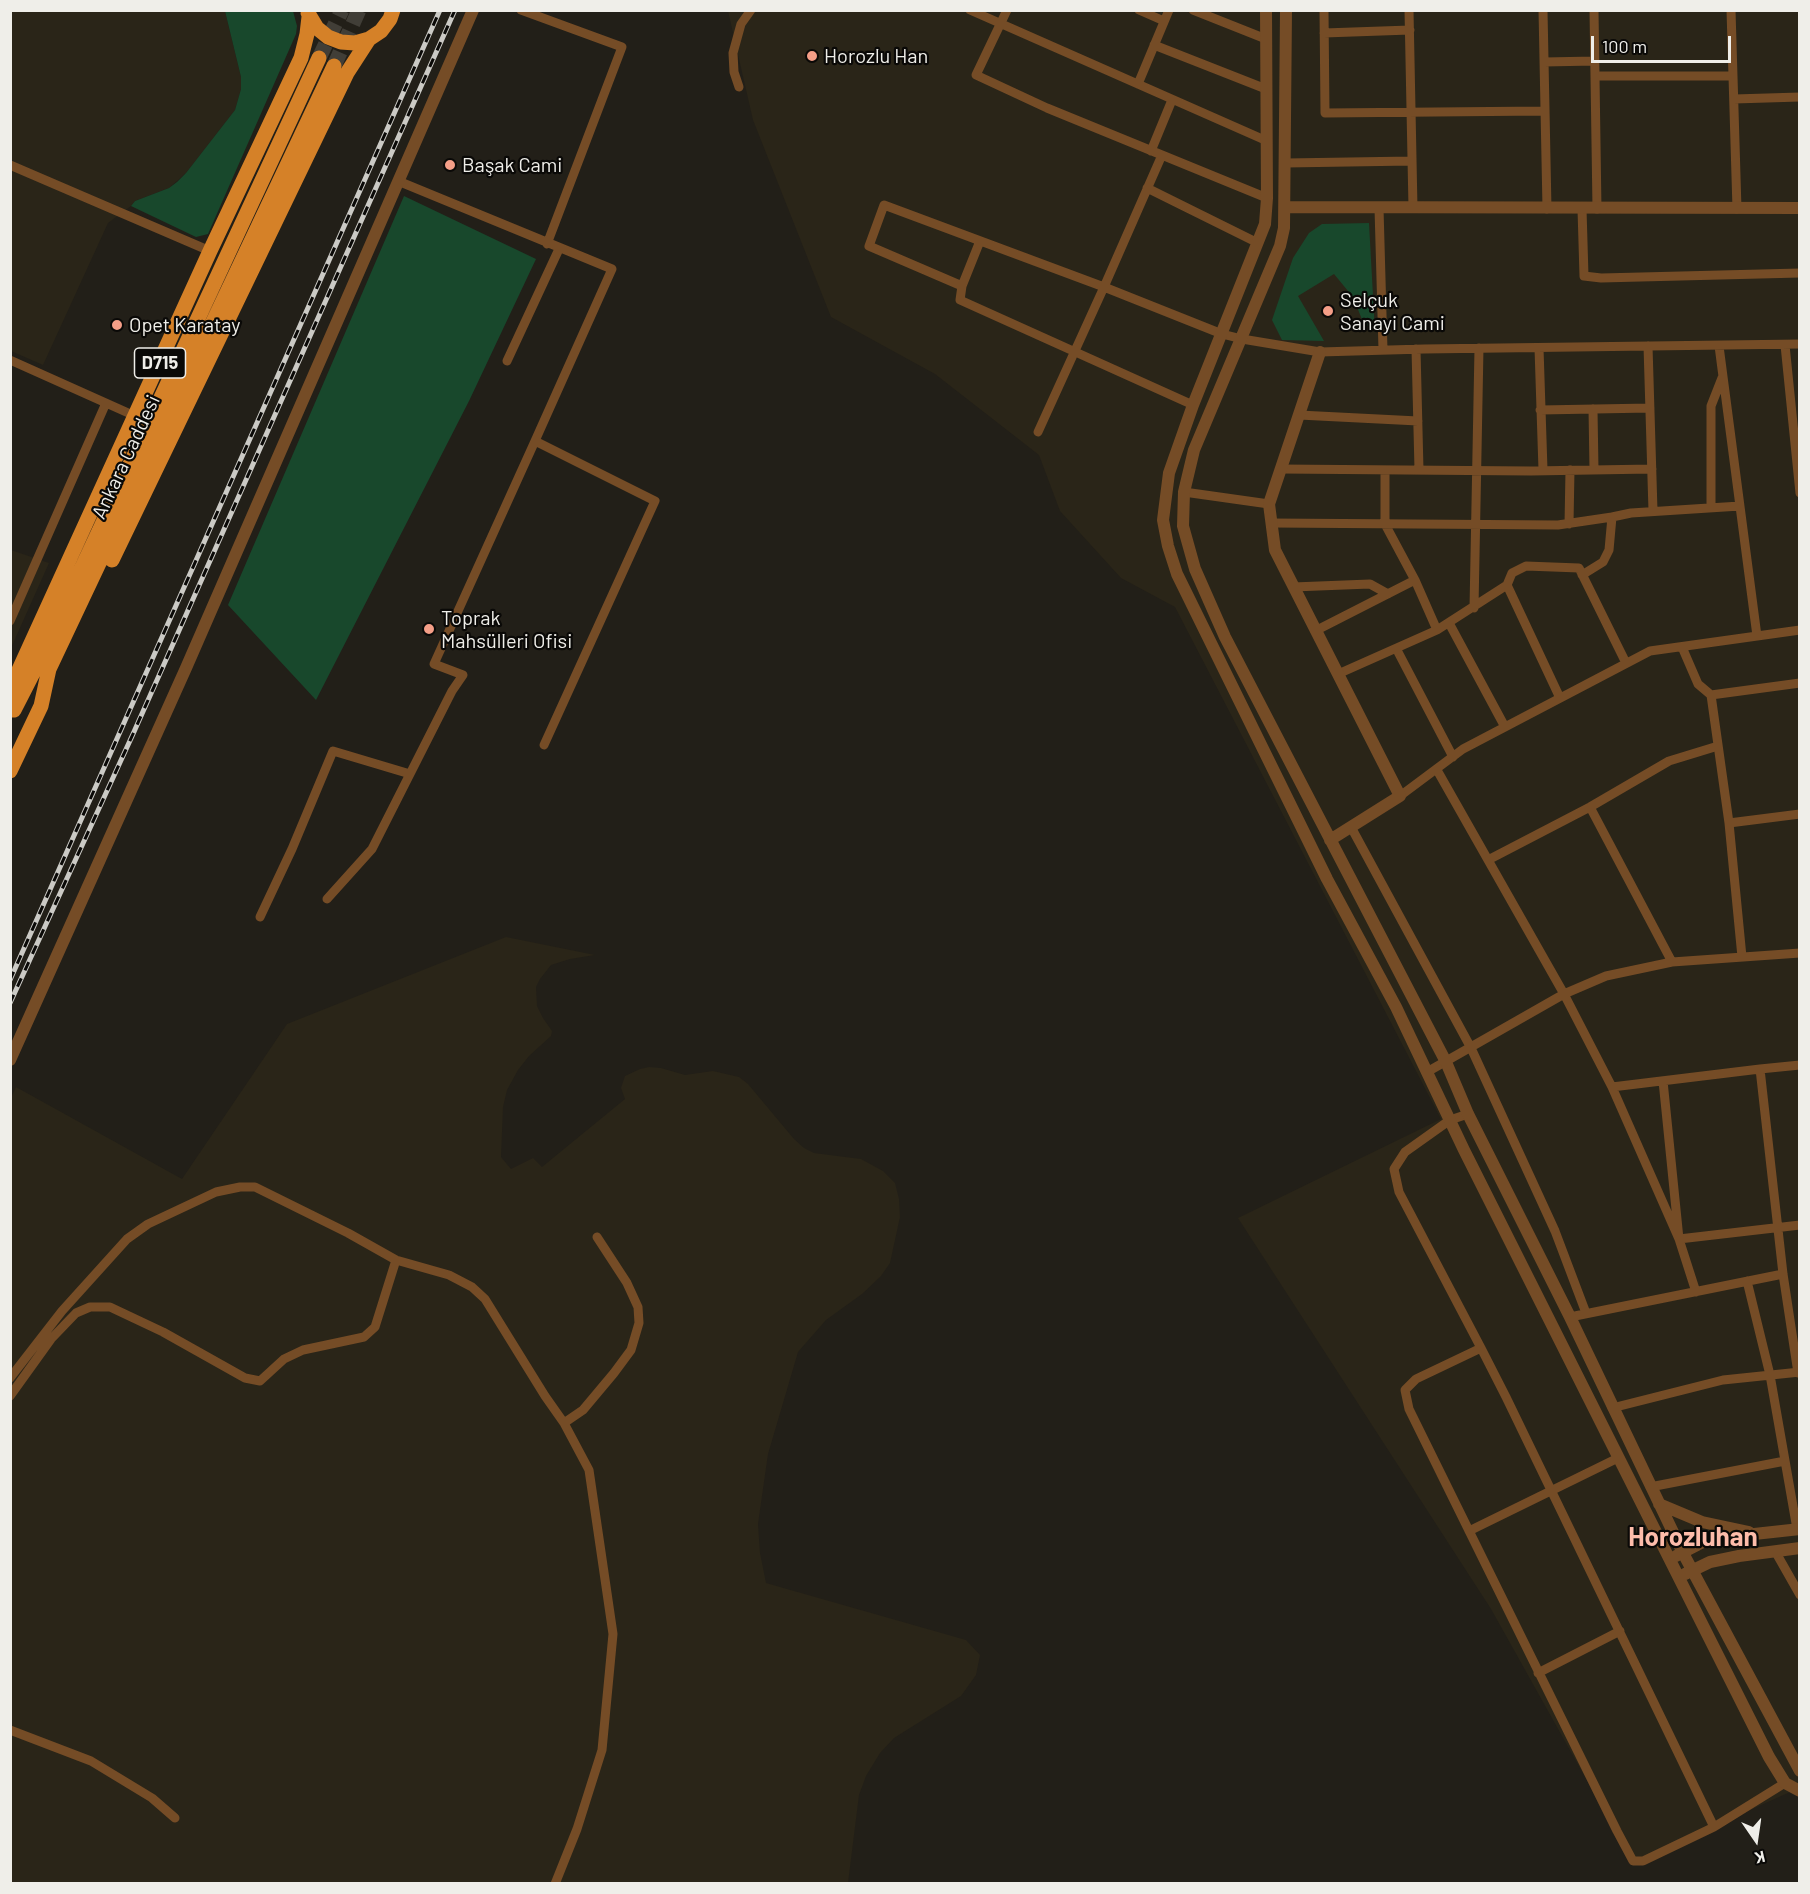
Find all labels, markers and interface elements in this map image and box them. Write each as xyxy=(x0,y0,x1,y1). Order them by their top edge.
scale bar xyxy=(1594,24,1734,62)
text: 100 m xyxy=(1602,35,1647,57)
place label: Horozlu Han xyxy=(824,44,928,68)
marker: Horozlu Han xyxy=(805,49,819,63)
place label: Başak Cami xyxy=(462,153,562,177)
marker: Başak Cami xyxy=(443,158,457,172)
place label: Selçuk Sanayi Cami xyxy=(1340,288,1445,335)
marker: Selçuk Sanayi Cami xyxy=(1321,304,1335,318)
place label: Opet Karatay xyxy=(129,313,241,337)
marker: Opet Karatay xyxy=(110,318,124,332)
road number: D715 xyxy=(134,348,186,378)
street label: Ankara Caddesi xyxy=(87,391,165,523)
place label: Toprak Mahsülleri Ofisi xyxy=(441,606,572,653)
marker: Toprak Mahsülleri Ofisi xyxy=(422,622,436,636)
district label: Horozluhan xyxy=(1628,1521,1758,1553)
north arrow xyxy=(1726,1810,1786,1870)
text: K xyxy=(1753,1848,1767,1868)

